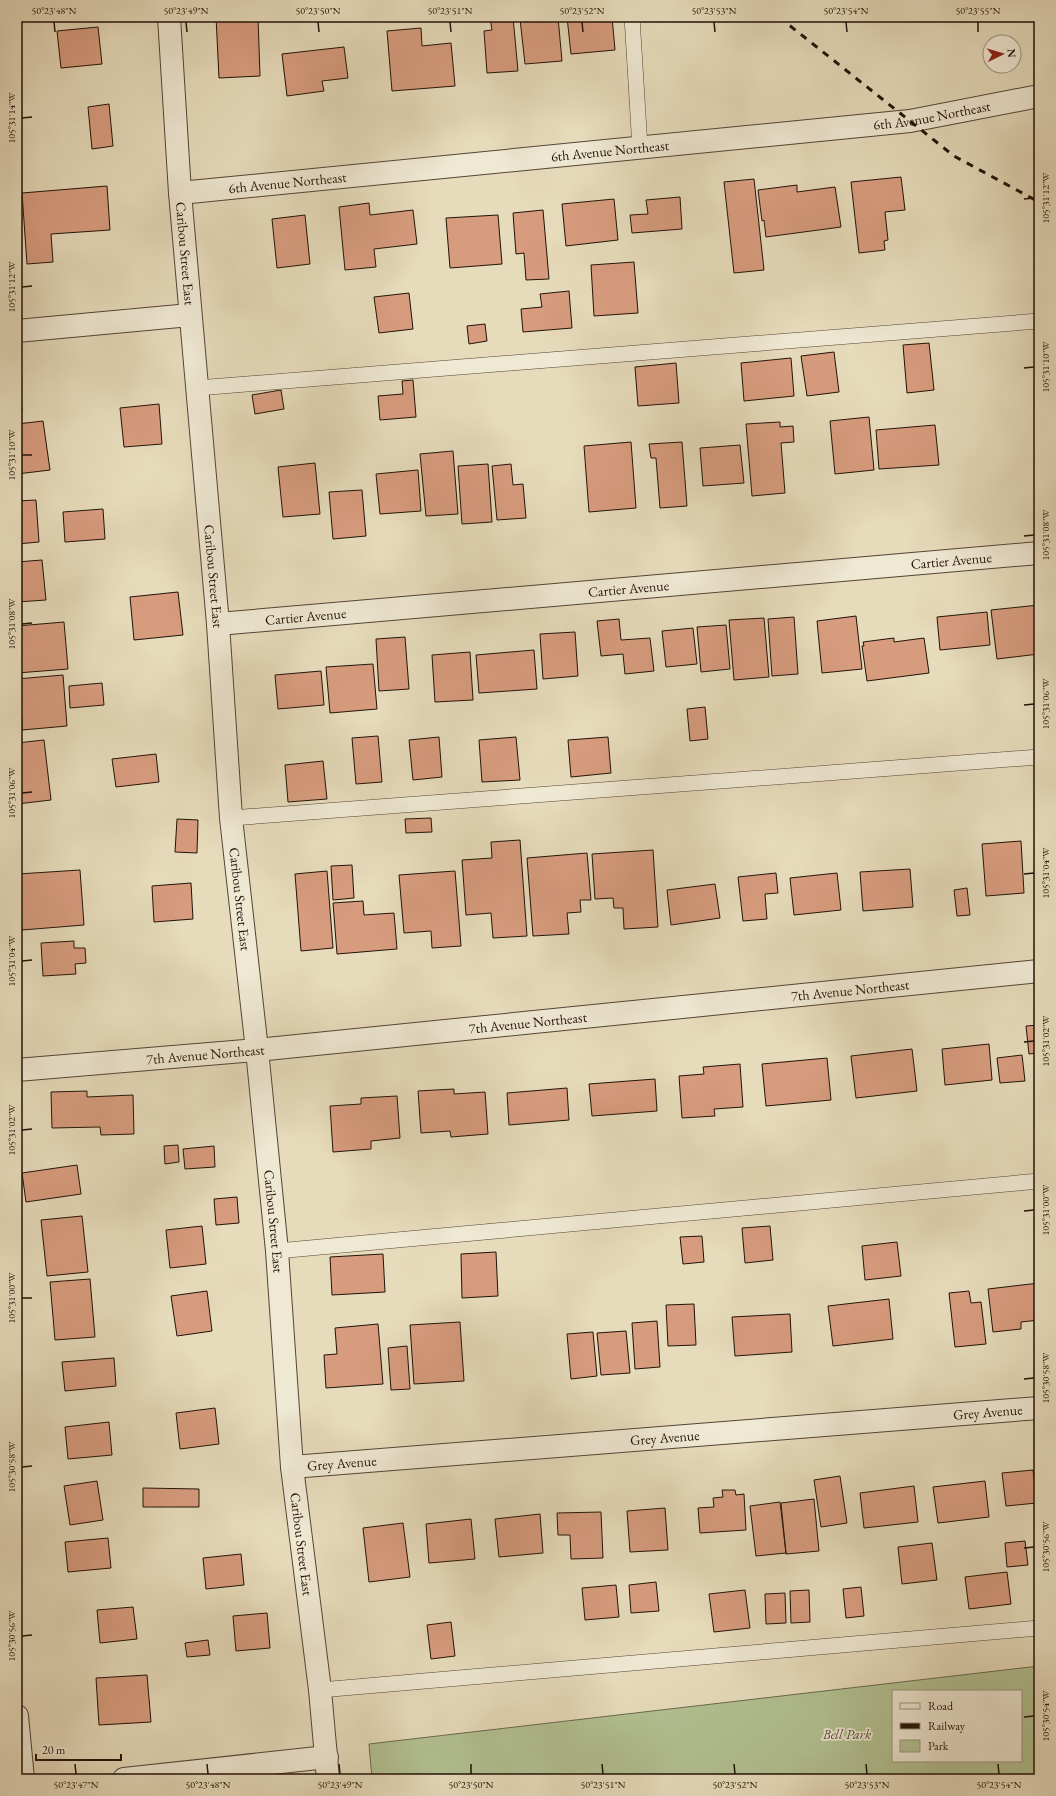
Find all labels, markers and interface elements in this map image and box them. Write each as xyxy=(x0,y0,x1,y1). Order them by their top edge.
text: 50°23'48"N xyxy=(32,4,77,17)
text: 50°23'49"N xyxy=(164,4,209,17)
text: 50°23'50"N xyxy=(296,4,341,17)
text: 50°23'51"N xyxy=(428,4,473,17)
text: 50°23'52"N xyxy=(560,4,605,17)
text: 50°23'53"N xyxy=(692,4,737,17)
text: 50°23'54"N xyxy=(824,4,869,17)
text: 50°23'55"N xyxy=(956,4,1001,17)
north arrow xyxy=(982,34,1022,74)
text: N xyxy=(1005,48,1019,58)
text: 105°31'14"W xyxy=(5,92,18,143)
street label: 6th Avenue Northeast xyxy=(872,96,993,134)
street label: 6th Avenue Northeast xyxy=(550,136,670,165)
street label: 6th Avenue Northeast xyxy=(228,168,348,197)
text: 105°31'12"W xyxy=(1039,172,1052,223)
street label: Caribou Street East xyxy=(172,201,199,306)
text: 105°31'12"W xyxy=(5,261,18,312)
text: 105°31'10"W xyxy=(1039,341,1052,392)
text: 105°31'10"W xyxy=(5,429,18,480)
text: 105°31'08"W xyxy=(1039,509,1052,560)
street label: Caribou Street East xyxy=(200,524,227,629)
street label: Cartier Avenue xyxy=(910,548,993,573)
street label: Cartier Avenue xyxy=(587,576,670,601)
text: 105°31'08"W xyxy=(5,598,18,649)
street label: Cartier Avenue xyxy=(264,604,347,629)
text: 105°31'06"W xyxy=(1039,678,1052,729)
text: 105°31'06"W xyxy=(5,767,18,818)
street label: Caribou Street East xyxy=(225,846,255,952)
text: 105°31'04"W xyxy=(1039,847,1052,898)
text: 105°31'04"W xyxy=(5,935,18,986)
street label: 7th Avenue Northeast xyxy=(790,975,911,1005)
street label: 7th Avenue Northeast xyxy=(468,1008,588,1038)
text: 105°31'02"W xyxy=(1039,1015,1052,1066)
street label: 7th Avenue Northeast xyxy=(146,1040,266,1068)
text: 105°31'02"W xyxy=(5,1104,18,1155)
street label: Caribou Street East xyxy=(260,1169,288,1274)
text: 105°31'00"W xyxy=(1039,1184,1052,1235)
text: 105°31'00"W xyxy=(5,1272,18,1323)
text: 105°30'58"W xyxy=(1039,1352,1052,1403)
street label: Grey Avenue xyxy=(952,1400,1024,1424)
street label: Grey Avenue xyxy=(629,1426,701,1449)
text: 105°30'58"W xyxy=(5,1441,18,1492)
street label: Grey Avenue xyxy=(306,1451,378,1475)
street label: Caribou Street East xyxy=(286,1491,317,1597)
text: 105°30'56"W xyxy=(1039,1521,1052,1572)
text: 105°30'56"W xyxy=(5,1610,18,1661)
legend xyxy=(892,1690,1022,1762)
text: 105°30'54"W xyxy=(1039,1690,1052,1741)
text: Road xyxy=(928,1698,954,1714)
text: Railway xyxy=(928,1718,966,1734)
park label: Bell Park xyxy=(822,1725,872,1743)
scale bar xyxy=(36,1736,121,1762)
text: Park xyxy=(928,1738,949,1754)
text: 20 m xyxy=(42,1742,66,1758)
text: 50°23'47"N xyxy=(54,1778,99,1791)
text: 50°23'48"N xyxy=(186,1778,231,1791)
text: 50°23'49"N xyxy=(318,1778,363,1791)
text: 50°23'50"N xyxy=(449,1778,494,1791)
text: 50°23'51"N xyxy=(581,1778,626,1791)
text: 50°23'52"N xyxy=(713,1778,758,1791)
text: 50°23'53"N xyxy=(845,1778,890,1791)
text: 50°23'54"N xyxy=(977,1778,1022,1791)

